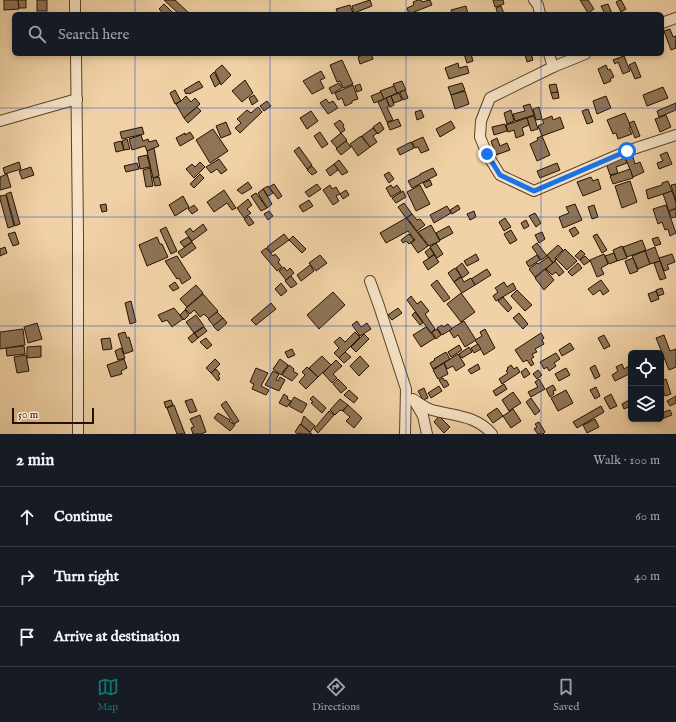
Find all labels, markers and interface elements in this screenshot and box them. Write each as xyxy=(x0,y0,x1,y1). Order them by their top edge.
search box xyxy=(12,12,664,56)
icon: search xyxy=(26,23,48,45)
text: Search here xyxy=(58,25,129,44)
route start xyxy=(618,142,636,160)
route end xyxy=(478,145,496,163)
map controls xyxy=(628,350,664,422)
button: locate xyxy=(628,350,664,386)
button: layers xyxy=(628,386,664,422)
scale bar xyxy=(12,406,94,425)
text: 50 m xyxy=(18,408,38,422)
text: 2 min xyxy=(16,450,54,471)
text: Walk · 100 m xyxy=(593,452,660,469)
icon: ahead xyxy=(16,506,38,528)
text: Continue xyxy=(54,507,112,526)
text: 60 m xyxy=(635,508,660,525)
icon: right xyxy=(16,566,38,588)
text: Turn right xyxy=(54,567,119,586)
text: 40 m xyxy=(634,568,660,585)
icon: arrive xyxy=(16,626,38,648)
text: Arrive at destination xyxy=(54,627,180,646)
tab: Map xyxy=(97,676,119,714)
tab: Directions xyxy=(312,676,360,714)
tab: Saved xyxy=(553,676,579,714)

